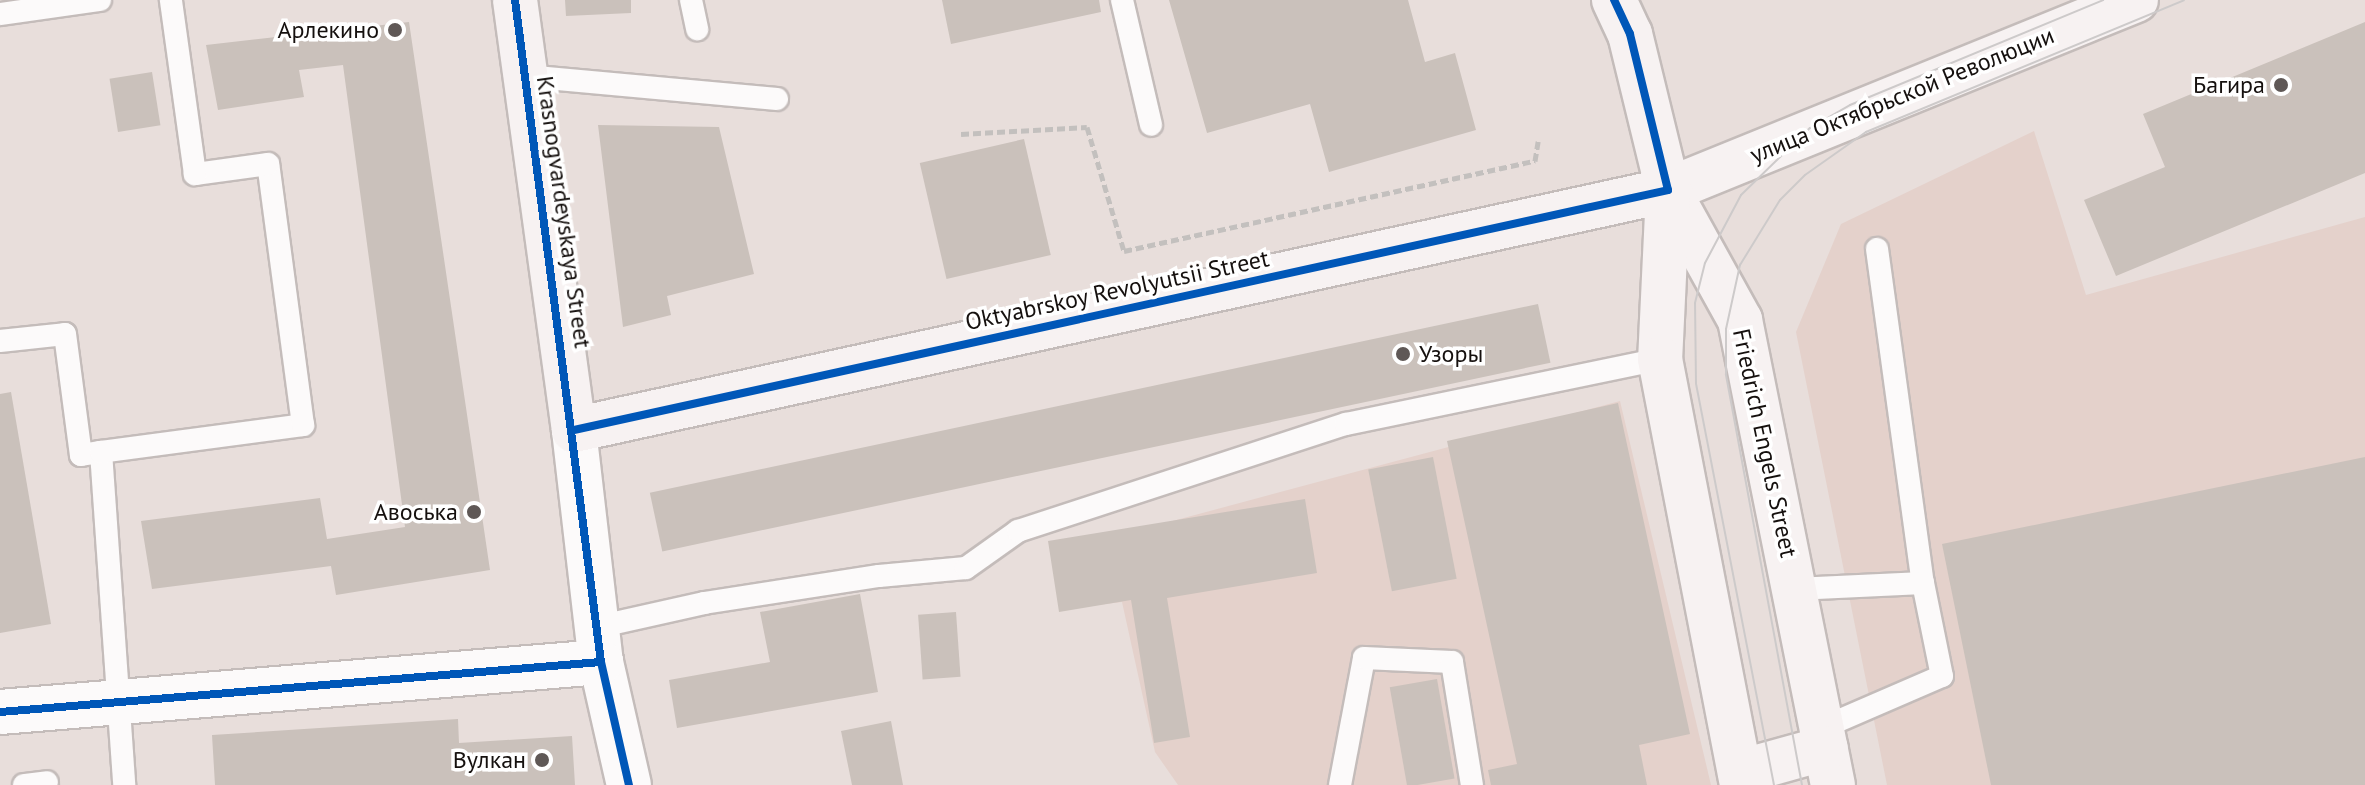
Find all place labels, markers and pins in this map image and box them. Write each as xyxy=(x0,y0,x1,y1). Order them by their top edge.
place label: Арлекино xyxy=(277,16,379,44)
marker: Арлекино xyxy=(386,21,404,39)
place label: Багира xyxy=(2193,71,2265,99)
marker: Багира xyxy=(2272,76,2290,94)
place label: Узоры xyxy=(1419,340,1483,368)
marker: Узоры xyxy=(1394,345,1412,363)
place label: Авоська xyxy=(374,498,458,526)
marker: Авоська xyxy=(465,503,483,521)
place label: Вулкан xyxy=(453,746,526,774)
marker: Вулкан xyxy=(533,751,551,769)

